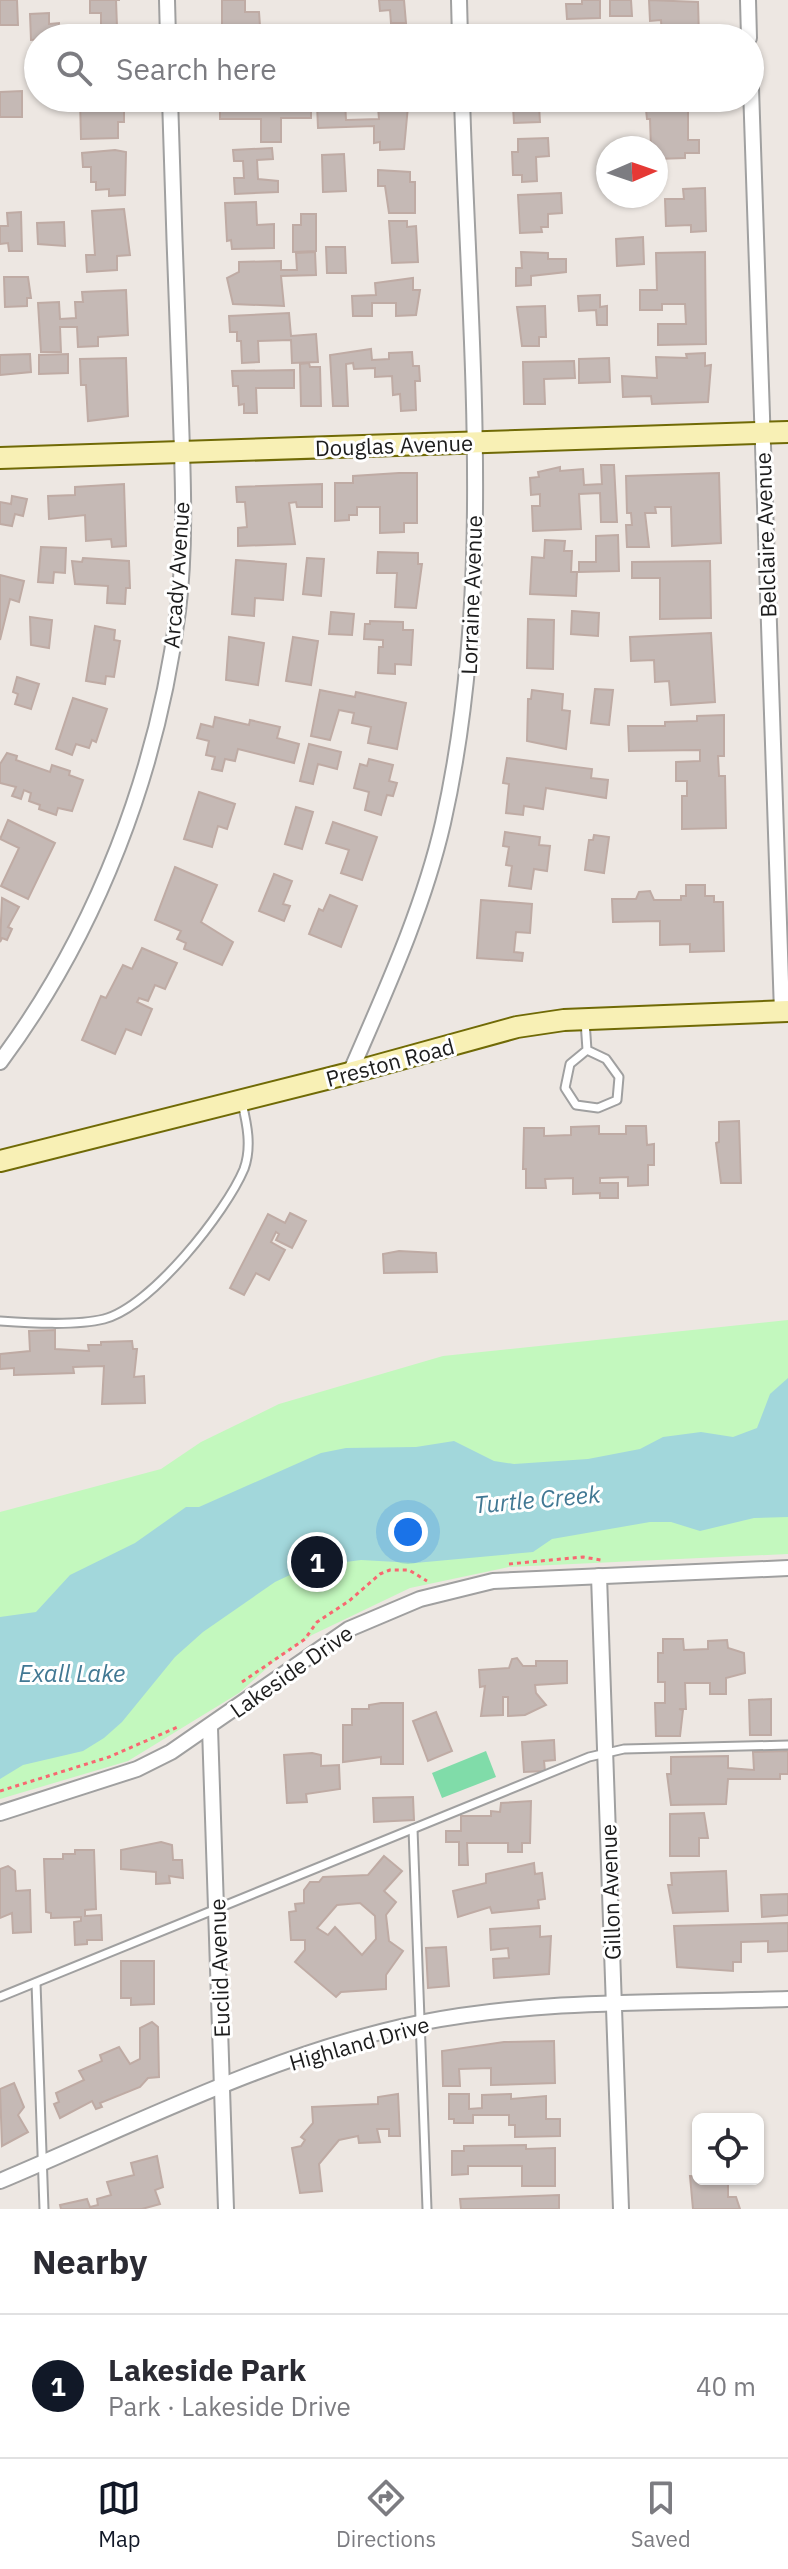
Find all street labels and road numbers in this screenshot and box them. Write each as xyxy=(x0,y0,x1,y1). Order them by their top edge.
street label: Douglas Avenue xyxy=(314,428,474,462)
street label: Belclaire Avenue xyxy=(748,452,782,618)
street label: Arcady Avenue xyxy=(156,501,196,649)
street label: Lorraine Avenue xyxy=(454,515,488,675)
street label: Preston Road xyxy=(323,1031,457,1093)
street label: Lakeside Drive xyxy=(224,1618,358,1724)
street label: Gillon Avenue xyxy=(593,1823,627,1961)
street label: Euclid Avenue xyxy=(202,1898,236,2038)
street label: Highland Drive xyxy=(286,2009,432,2077)

